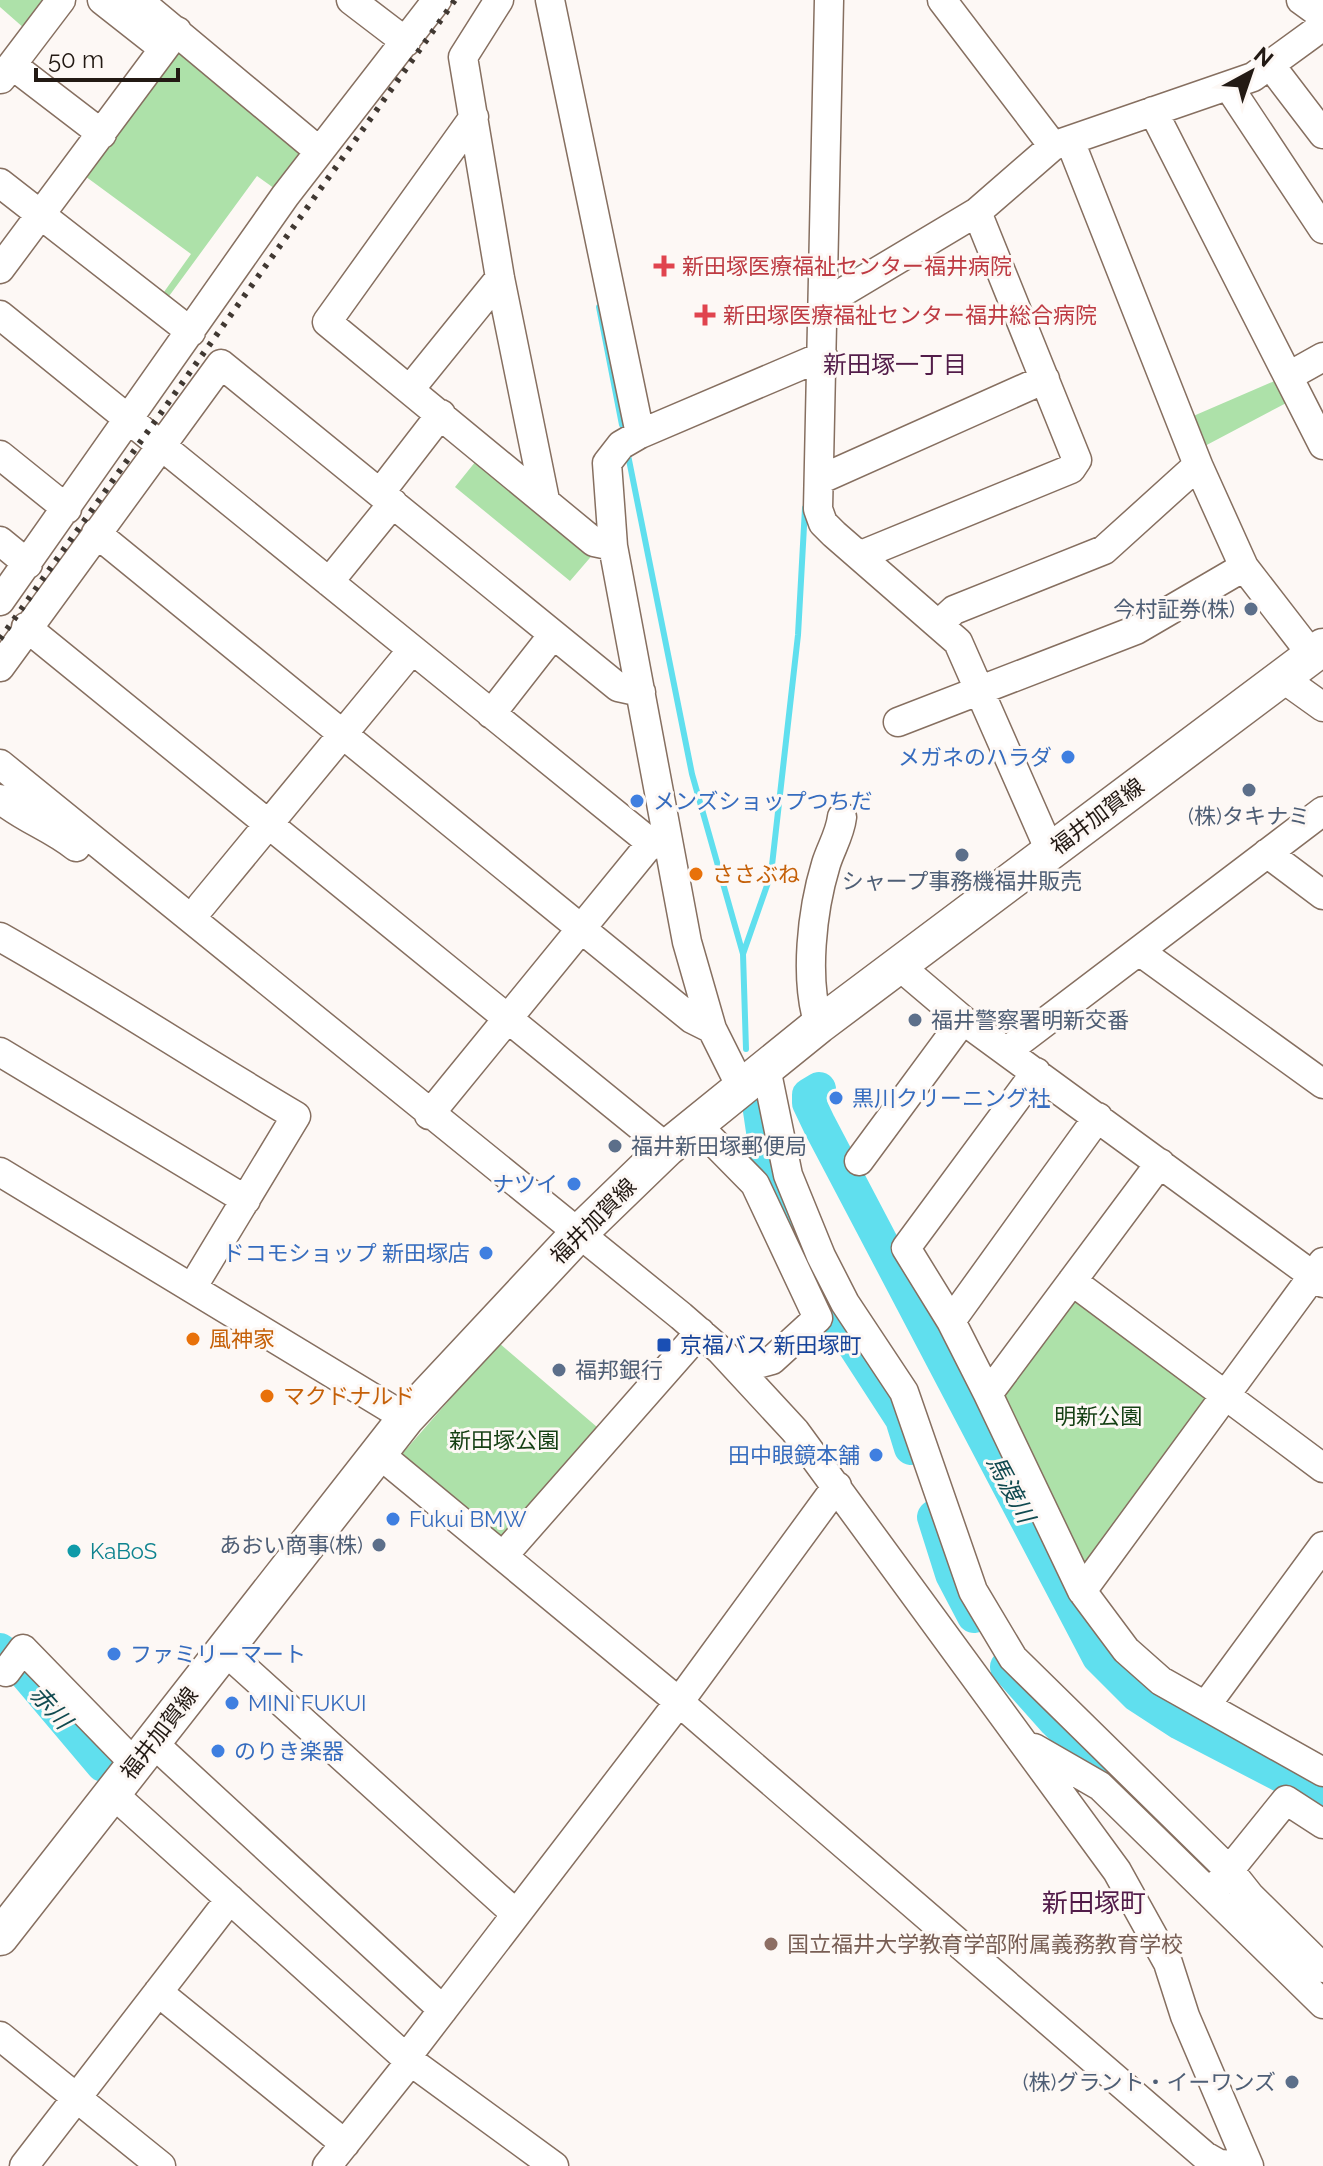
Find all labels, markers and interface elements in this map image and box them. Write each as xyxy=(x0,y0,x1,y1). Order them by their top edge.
scale bar xyxy=(36,32,178,82)
north arrow xyxy=(1211,32,1291,112)
text: N xyxy=(1249,41,1279,72)
text: 50 m xyxy=(48,45,104,74)
place label: 新田塚医療福祉センター福井病院 xyxy=(682,253,1012,279)
marker: 新田塚医療福祉センター福井病院 xyxy=(653,255,675,277)
place label: 新田塚医療福祉センター福井総合病院 xyxy=(723,302,1097,328)
marker: 新田塚医療福祉センター福井総合病院 xyxy=(694,304,716,326)
district label: 新田塚一丁目 xyxy=(823,350,967,379)
place label: 今村証券(株) xyxy=(1113,596,1235,622)
marker: 今村証券(株) xyxy=(1242,600,1260,618)
place label: メガネのハラダ xyxy=(898,744,1052,770)
marker: メガネのハラダ xyxy=(1059,748,1077,766)
street label: 福井加賀線 xyxy=(1045,773,1149,859)
marker: (株)タキナミ xyxy=(1240,781,1258,799)
place label: メンズショップつちだ xyxy=(653,788,873,814)
marker: メンズショップつちだ xyxy=(628,792,646,810)
place label: (株)タキナミ xyxy=(1188,803,1310,829)
marker: シャープ事務機福井販売 xyxy=(953,846,971,864)
place label: ささぶね xyxy=(712,861,800,887)
marker: ささぶね xyxy=(687,865,705,883)
place label: シャープ事務機福井販売 xyxy=(842,868,1082,894)
place label: 福井警察署明新交番 xyxy=(931,1007,1129,1033)
marker: 福井警察署明新交番 xyxy=(906,1011,924,1029)
place label: 黒川クリーニング社 xyxy=(852,1085,1050,1111)
marker: 黒川クリーニング社 xyxy=(827,1089,845,1107)
place label: 福井新田塚郵便局 xyxy=(631,1133,807,1159)
marker: 福井新田塚郵便局 xyxy=(606,1137,624,1155)
place label: ナツイ xyxy=(492,1171,558,1197)
street label: 福井加賀線 xyxy=(545,1173,641,1269)
marker: ナツイ xyxy=(565,1175,583,1193)
place label: ドコモショップ 新田塚店 xyxy=(222,1240,470,1266)
marker: ドコモショップ 新田塚店 xyxy=(477,1244,495,1262)
place label: 風神家 xyxy=(209,1326,275,1352)
marker: 風神家 xyxy=(184,1330,202,1348)
place label: 京福バス 新田塚町 xyxy=(680,1332,862,1358)
marker: 京福バス 新田塚町 xyxy=(655,1336,673,1354)
place label: 福邦銀行 xyxy=(575,1357,663,1383)
marker: 福邦銀行 xyxy=(550,1361,568,1379)
place label: マクドナルド xyxy=(283,1383,415,1409)
marker: マクドナルド xyxy=(258,1387,276,1405)
park label: 明新公園 xyxy=(1054,1403,1142,1429)
park label: 新田塚公園 xyxy=(449,1427,559,1453)
place label: 田中眼鏡本舗 xyxy=(728,1442,860,1468)
marker: 田中眼鏡本舗 xyxy=(867,1446,885,1464)
water label: 馬渡川 xyxy=(981,1450,1042,1530)
place label: Fukui BMW xyxy=(409,1506,526,1532)
marker: Fukui BMW xyxy=(384,1510,402,1528)
place label: あおい商事(株) xyxy=(219,1532,363,1558)
marker: あおい商事(株) xyxy=(370,1536,388,1554)
place label: KaBoS xyxy=(90,1538,157,1564)
marker: KaBoS xyxy=(65,1542,83,1560)
place label: ファミリーマート xyxy=(130,1641,306,1667)
marker: ファミリーマート xyxy=(105,1645,123,1663)
water label: 赤川 xyxy=(24,1679,80,1737)
street label: 福井加賀線 xyxy=(115,1682,203,1784)
place label: MINI FUKUI xyxy=(248,1690,367,1716)
marker: MINI FUKUI xyxy=(223,1694,241,1712)
place label: のりき楽器 xyxy=(234,1738,344,1764)
marker: のりき楽器 xyxy=(209,1742,227,1760)
district label: 新田塚町 xyxy=(1042,1888,1146,1918)
place label: 国立福井大学教育学部附属義務教育学校 xyxy=(787,1931,1183,1957)
marker: 国立福井大学教育学部附属義務教育学校 xyxy=(762,1935,780,1953)
place label: (株)グラント・イーワンズ xyxy=(1023,2069,1276,2095)
marker: (株)グラント・イーワンズ xyxy=(1283,2073,1301,2091)

